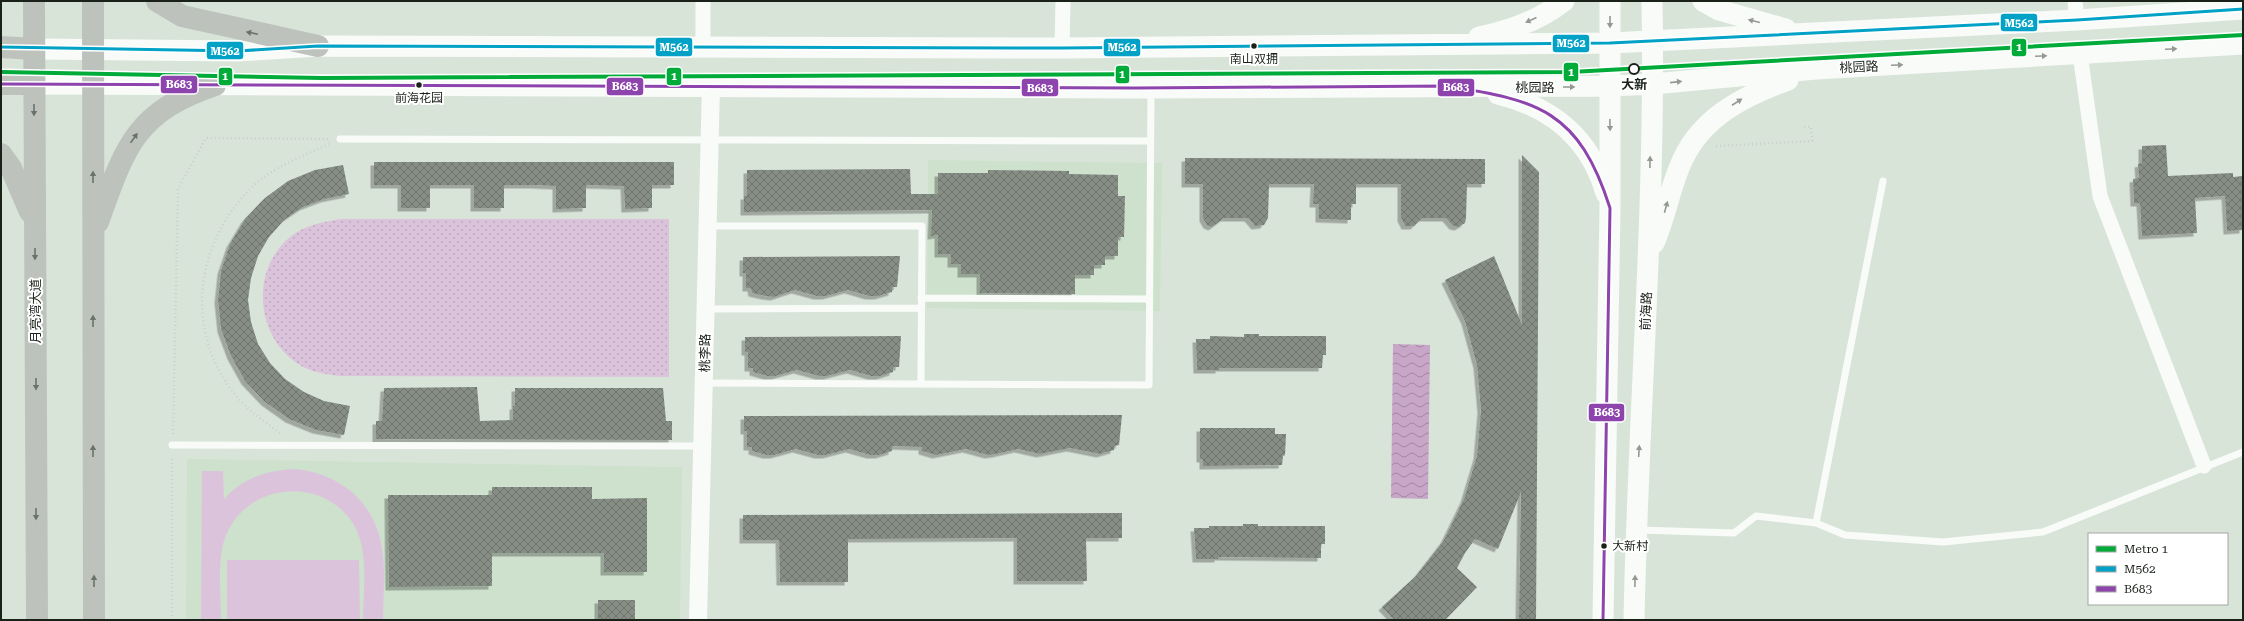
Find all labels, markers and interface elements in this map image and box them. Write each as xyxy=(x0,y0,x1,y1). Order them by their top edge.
line badge: M562 xyxy=(2000,13,2038,32)
one-way arrow xyxy=(1607,16,1613,29)
one-way arrow xyxy=(1525,17,1536,23)
one-way arrow xyxy=(1748,17,1760,23)
text: M562 xyxy=(2004,17,2034,30)
one-way arrow xyxy=(246,29,258,35)
line badge: M562 xyxy=(1552,34,1590,53)
line badge: M562 xyxy=(655,37,693,57)
text: M562 xyxy=(1556,37,1586,50)
line badge: M562 xyxy=(1103,38,1141,57)
line badge: 1 xyxy=(2011,38,2027,57)
line badge: M562 xyxy=(206,41,244,60)
text: M562 xyxy=(659,41,689,54)
text: M562 xyxy=(1107,41,1137,54)
marker: 南山双拥 xyxy=(1249,41,1259,51)
text: 1 xyxy=(2016,41,2022,54)
text: M562 xyxy=(210,45,240,58)
one-way arrow xyxy=(2165,45,2177,52)
place label: 南山双拥 xyxy=(1230,52,1278,66)
one-way arrow xyxy=(2035,53,2047,60)
street label: 桃园路 xyxy=(1839,58,1879,76)
one-way arrow xyxy=(1891,61,1903,68)
line badge: 1 xyxy=(1563,62,1579,82)
marker: 大新 xyxy=(1628,63,1640,75)
line badge: 1 xyxy=(1115,65,1130,84)
text: 1 xyxy=(1568,66,1574,79)
line badge: 1 xyxy=(218,67,233,86)
line badge: 1 xyxy=(666,67,682,86)
text: 1 xyxy=(1119,68,1125,81)
text: 1 xyxy=(222,70,228,83)
text: 1 xyxy=(671,70,677,83)
line badge: B683 xyxy=(160,75,198,94)
line badge: B683 xyxy=(606,77,644,96)
place label: 大新 xyxy=(1621,77,1647,92)
text: B683 xyxy=(166,78,192,91)
line badge: B683 xyxy=(1021,78,1059,97)
line badge: B683 xyxy=(1437,78,1475,97)
one-way arrow xyxy=(1670,79,1682,86)
marker: 前海花园 xyxy=(414,80,424,90)
text: B683 xyxy=(612,80,638,93)
street label: 桃园路 xyxy=(1515,80,1555,95)
text: B683 xyxy=(1443,81,1469,94)
text: B683 xyxy=(1027,82,1053,95)
one-way arrow xyxy=(1563,84,1576,90)
place label: 前海花园 xyxy=(395,91,443,105)
one-way arrow xyxy=(1732,98,1742,106)
one-way arrow xyxy=(31,104,37,117)
one-way arrow xyxy=(1607,119,1613,132)
one-way arrow xyxy=(130,132,138,143)
one-way arrow xyxy=(1647,155,1653,168)
one-way arrow xyxy=(90,170,96,183)
one-way arrow xyxy=(1663,201,1669,213)
one-way arrow xyxy=(32,248,38,261)
street label: 月亮湾大道 xyxy=(28,278,43,344)
street label: 前海路 xyxy=(1637,291,1655,331)
one-way arrow xyxy=(90,314,96,327)
street label: 桃李路 xyxy=(697,333,713,373)
one-way arrow xyxy=(32,378,39,390)
line badge: B683 xyxy=(1588,403,1625,422)
text: B683 xyxy=(1594,406,1620,419)
one-way arrow xyxy=(90,444,96,457)
one-way arrow xyxy=(1636,445,1643,457)
one-way arrow xyxy=(33,508,40,520)
legend xyxy=(2088,533,2228,605)
place label: 大新村 xyxy=(1612,539,1649,553)
marker: 大新村 xyxy=(1599,541,1609,551)
text: Metro 1 xyxy=(2124,542,2169,556)
text: M562 xyxy=(2124,562,2156,576)
one-way arrow xyxy=(91,574,97,587)
one-way arrow xyxy=(1632,574,1638,587)
text: B683 xyxy=(2124,582,2152,596)

